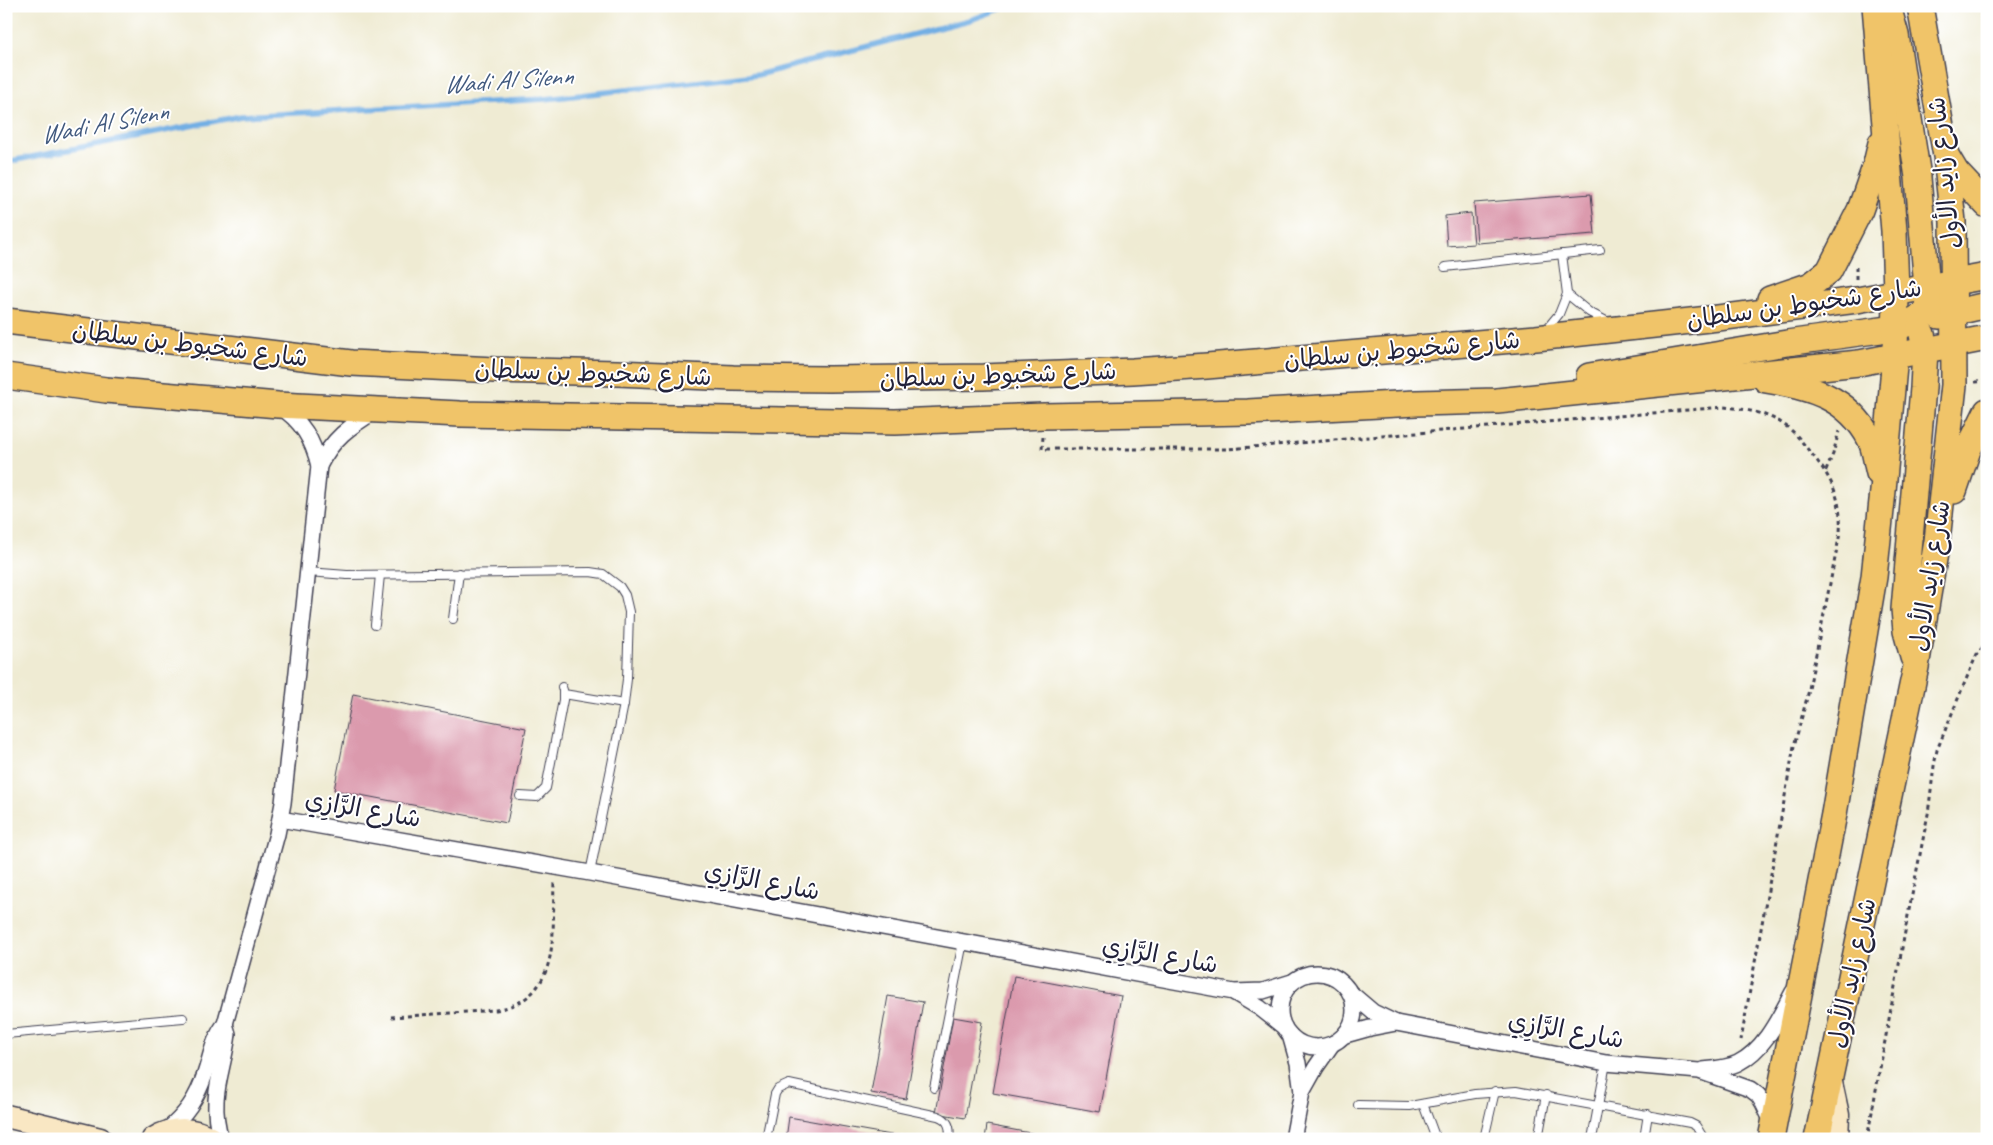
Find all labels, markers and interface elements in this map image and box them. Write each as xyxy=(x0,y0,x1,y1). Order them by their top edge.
water label: Wadi Al Silenn xyxy=(443,59,576,101)
water label: Wadi Al Silenn xyxy=(38,94,173,151)
street label: شارع زايد الأول xyxy=(1918,95,1969,251)
street label: شارع شخبوط بن سلطان xyxy=(1684,272,1924,337)
street label: شارع شخبوط بن سلطان xyxy=(70,314,310,375)
street label: شارع شخبوط بن سلطان xyxy=(1282,324,1522,377)
street label: شارع شخبوط بن سلطان xyxy=(474,353,712,394)
street label: شارع شخبوط بن سلطان xyxy=(879,355,1117,396)
street label: شارع زايد الأول xyxy=(1900,498,1959,654)
street label: شارع الرَّازِي xyxy=(302,783,423,837)
street label: شارع الرَّازِي xyxy=(701,854,822,910)
street label: شارع زايد الأول xyxy=(1819,895,1884,1051)
street label: شارع الرَّازِي xyxy=(1099,929,1220,983)
street label: شارع الرَّازِي xyxy=(1505,1004,1626,1058)

